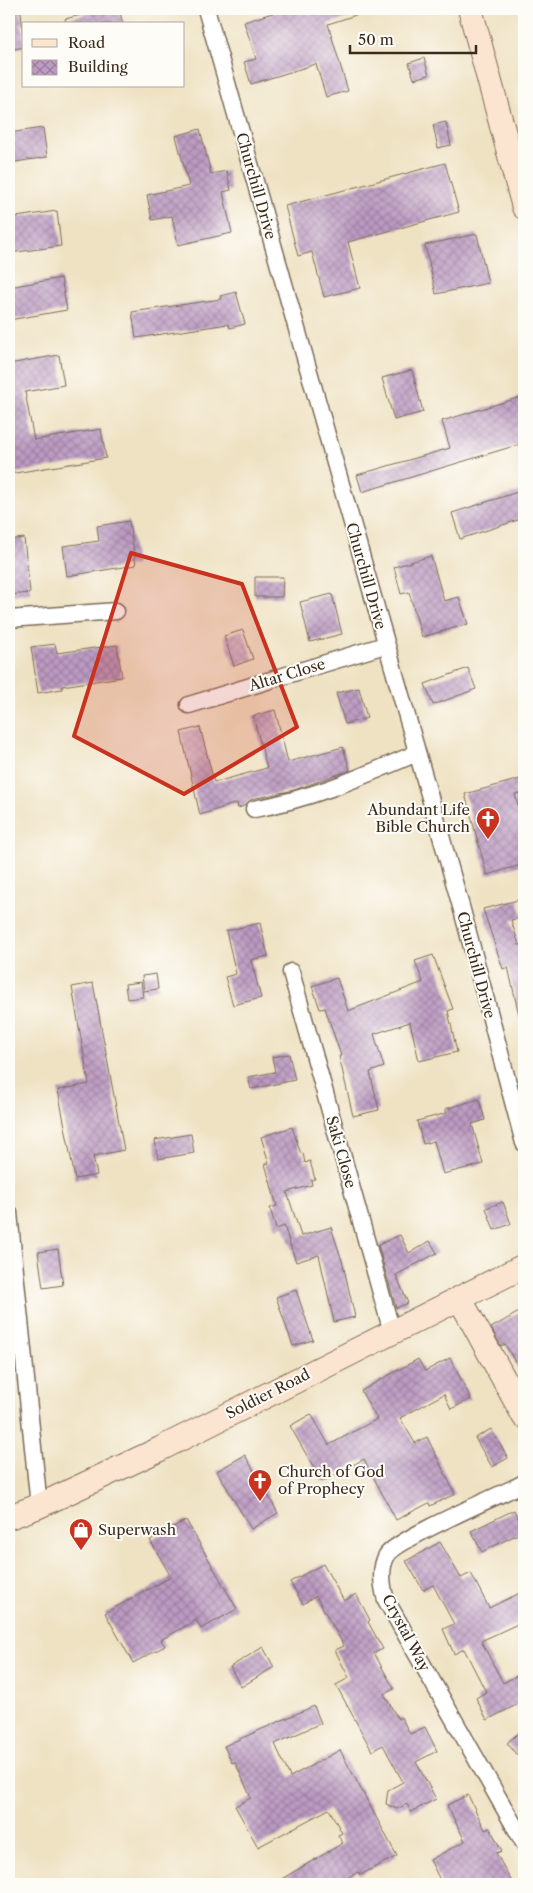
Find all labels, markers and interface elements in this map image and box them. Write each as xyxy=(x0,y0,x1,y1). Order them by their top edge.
legend xyxy=(22,22,185,88)
scale bar xyxy=(350,22,477,54)
text: 50 m xyxy=(358,30,394,49)
text: Road xyxy=(68,33,105,52)
text: Building xyxy=(68,57,128,76)
street label: Churchill Drive xyxy=(232,130,281,241)
street label: Churchill Drive xyxy=(342,520,391,631)
street label: Altar Close xyxy=(245,654,327,695)
place label: Abundant Life Bible Church xyxy=(366,800,471,836)
church icon: Abundant Life Bible Church xyxy=(475,806,501,840)
street label: Churchill Drive xyxy=(453,909,500,1020)
street label: Saki Close xyxy=(322,1114,361,1190)
street label: Soldier Road xyxy=(223,1364,313,1423)
place label: Church of God of Prophecy xyxy=(278,1462,384,1498)
church icon: Church of God of Prophecy xyxy=(247,1468,273,1502)
shop icon: Superwash xyxy=(68,1517,94,1551)
place label: Superwash xyxy=(98,1520,177,1539)
street label: Crystal Way xyxy=(378,1591,435,1675)

